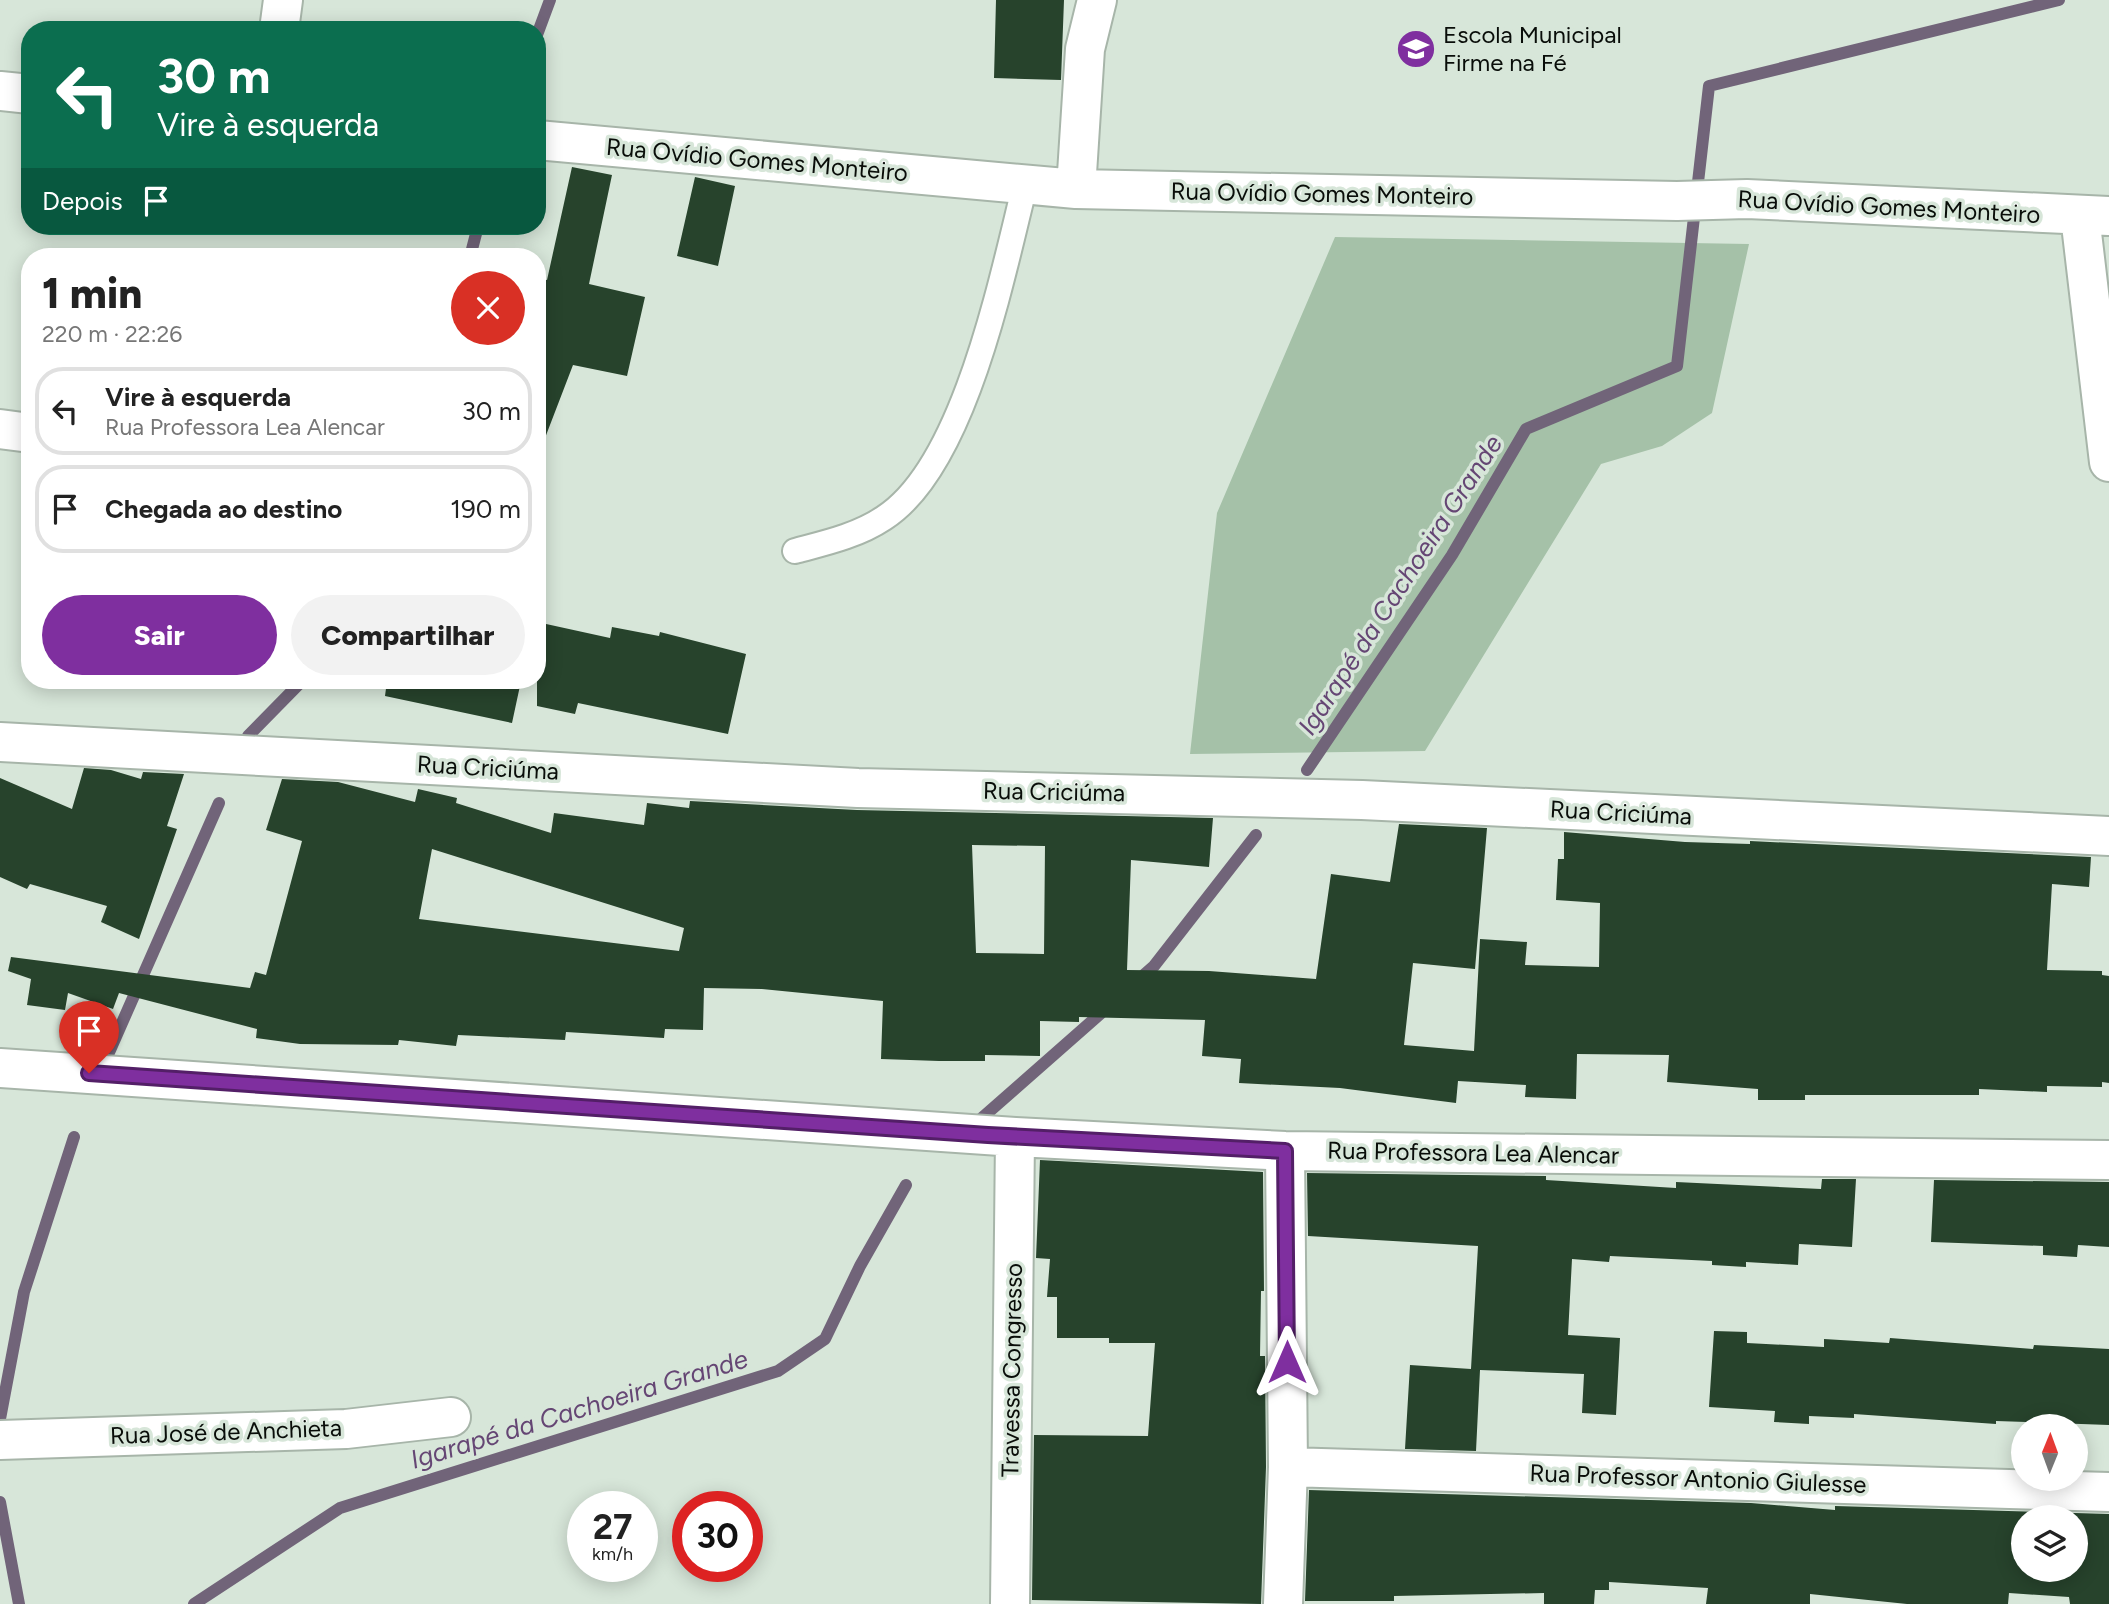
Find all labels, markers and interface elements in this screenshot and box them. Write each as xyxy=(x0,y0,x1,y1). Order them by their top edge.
place label: Escola Municipal Firme na Fé xyxy=(1443,20,1622,77)
school or university icon: Escola Municipal Firme na Fé xyxy=(1395,28,1437,70)
text: 30 m xyxy=(157,46,270,105)
icon: left xyxy=(42,49,133,140)
text: Vire à esquerda xyxy=(157,106,379,144)
street label: Rua Ovídio Gomes Monteiro xyxy=(605,132,909,187)
street label: Rua Ovídio Gomes Monteiro xyxy=(1170,176,1474,211)
icon: arrive xyxy=(137,182,175,220)
street label: Rua Ovídio Gomes Monteiro xyxy=(1737,184,2041,229)
text: Depois xyxy=(42,185,123,217)
text: 1 min xyxy=(42,268,142,319)
button: close xyxy=(451,271,525,345)
text: 220 m · 22:26 xyxy=(42,320,182,348)
text: Vire à esquerda xyxy=(105,381,291,413)
icon: left xyxy=(46,392,84,430)
text: 30 m xyxy=(462,395,521,427)
text: Rua Professora Lea Alencar xyxy=(105,413,385,441)
water label: Igarapé da Cachoeira Grande xyxy=(1291,429,1509,741)
icon: arrive xyxy=(46,490,84,528)
text: Chegada ao destino xyxy=(105,493,342,525)
text: 190 m xyxy=(450,493,521,525)
button: Sair xyxy=(42,595,277,675)
button: Compartilhar xyxy=(291,595,525,675)
street label: Rua Criciúma xyxy=(416,749,560,786)
street label: Rua Criciúma xyxy=(983,776,1125,807)
street label: Rua Criciúma xyxy=(1549,794,1693,831)
pin xyxy=(59,1001,119,1073)
icon: arrive xyxy=(70,1012,108,1050)
street label: Rua Professora Lea Alencar xyxy=(1327,1135,1619,1170)
street label: Travessa Congresso xyxy=(995,1263,1028,1477)
position arrow xyxy=(1250,1325,1324,1399)
water label: Igarapé da Cachoeira Grande xyxy=(406,1342,752,1476)
street label: Rua José de Anchieta xyxy=(109,1413,342,1450)
north arrow xyxy=(2011,1414,2088,1491)
map controls xyxy=(2011,1414,2088,1582)
street label: Rua Professor Antonio Giulesse xyxy=(1529,1458,1867,1499)
speed limit sign: 30 xyxy=(672,1491,763,1582)
button: layers xyxy=(2011,1505,2088,1582)
text: 27 xyxy=(593,1506,632,1548)
text: km/h xyxy=(592,1543,633,1565)

